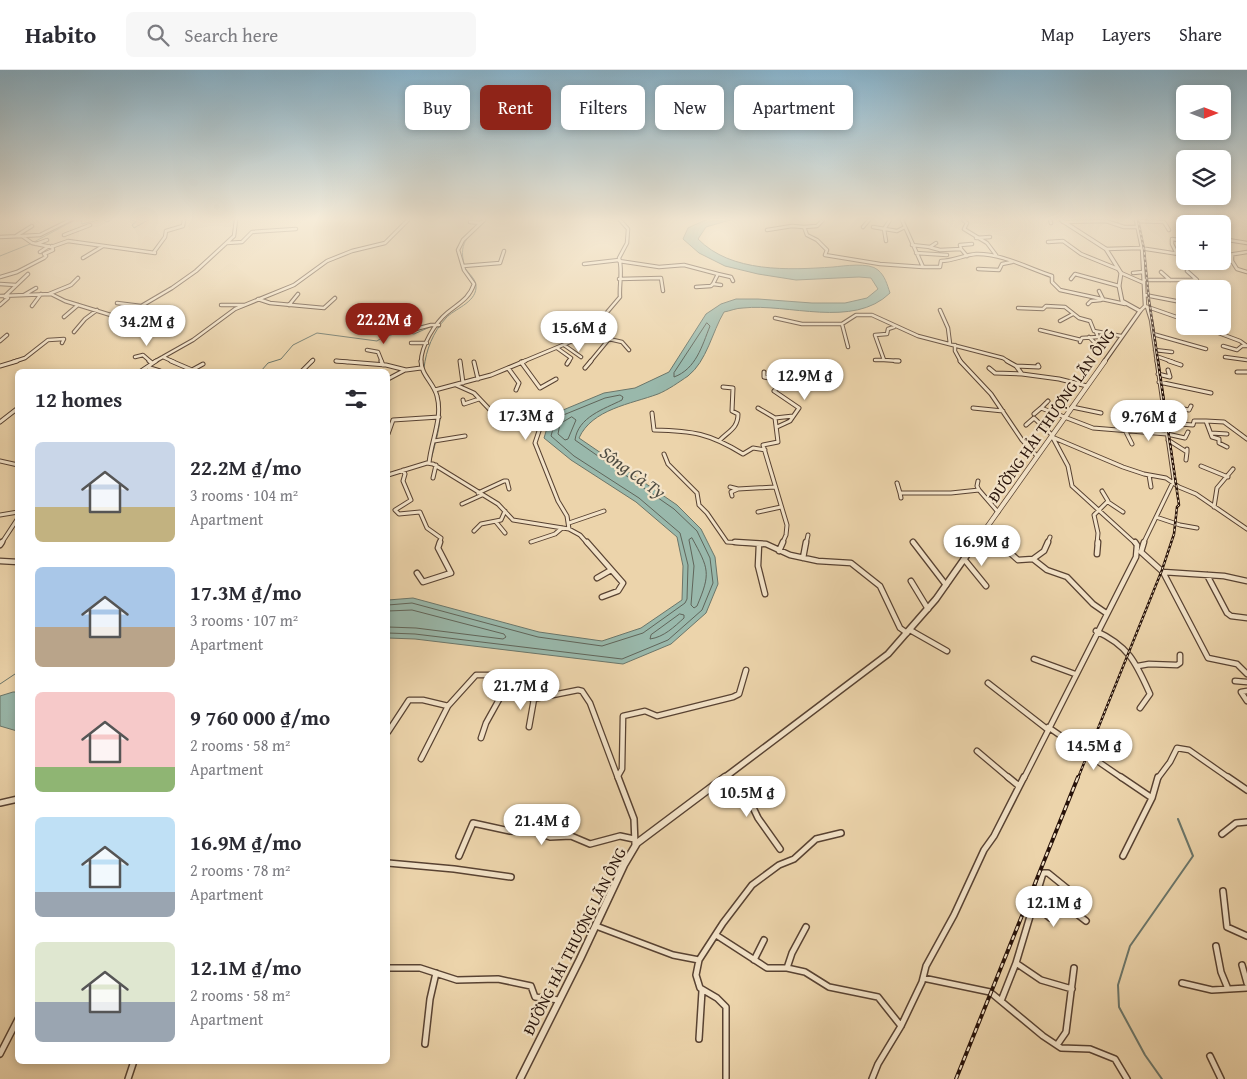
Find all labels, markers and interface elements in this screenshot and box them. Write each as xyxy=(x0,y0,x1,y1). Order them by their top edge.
search box xyxy=(126,12,476,57)
text: Habito xyxy=(25,17,96,52)
icon: search xyxy=(144,21,172,49)
text: Search here xyxy=(184,21,278,49)
text: Map xyxy=(1041,21,1074,48)
text: Layers xyxy=(1102,21,1151,48)
text: Share xyxy=(1179,21,1222,48)
chip: Buy xyxy=(405,85,470,130)
chip: Rent xyxy=(480,85,551,130)
chip: Filters xyxy=(561,85,645,130)
chip: New xyxy=(655,85,724,130)
chip: Apartment xyxy=(734,85,853,130)
north arrow xyxy=(1176,85,1231,140)
map controls xyxy=(1176,85,1231,335)
button: layers xyxy=(1176,150,1231,205)
button: + xyxy=(1176,215,1231,270)
button: − xyxy=(1176,280,1231,335)
pin: 22.2M ₫ xyxy=(338,302,430,345)
pin: 34.2M ₫ xyxy=(101,304,193,347)
text: 22.2M ₫ xyxy=(357,307,411,331)
text: 34.2M ₫ xyxy=(120,309,174,333)
pin: 15.6M ₫ xyxy=(533,310,625,353)
text: 15.6M ₫ xyxy=(552,315,606,339)
street label: ĐƯỜNG HẢI THƯỢNG LÃN ÔNG xyxy=(982,322,1121,507)
pin: 12.9M ₫ xyxy=(759,358,851,401)
text: 12.9M ₫ xyxy=(778,363,832,387)
text: 12 homes xyxy=(35,384,122,415)
icon: filters xyxy=(342,385,370,413)
pin: 17.3M ₫ xyxy=(480,398,572,441)
pin: 9.76M ₫ xyxy=(1103,400,1195,442)
text: 17.3M ₫ xyxy=(499,403,553,427)
text: 9.76M ₫ xyxy=(1122,404,1176,428)
water label: Sông Cà Ty xyxy=(595,439,672,505)
text: 22.2M ₫/mo xyxy=(190,452,301,483)
icon: home xyxy=(75,462,135,522)
text: 3 rooms · 104 m² xyxy=(190,483,298,507)
text: Apartment xyxy=(190,507,263,531)
pin: 16.9M ₫ xyxy=(936,524,1028,567)
text: 16.9M ₫ xyxy=(955,529,1009,553)
text: 17.3M ₫/mo xyxy=(190,577,301,608)
icon: home xyxy=(75,587,135,647)
text: 3 rooms · 107 m² xyxy=(190,608,298,632)
text: Apartment xyxy=(190,632,263,656)
pin: 21.7M ₫ xyxy=(475,668,567,711)
text: 21.7M ₫ xyxy=(494,673,548,697)
text: 9 760 000 ₫/mo xyxy=(190,702,330,733)
icon: home xyxy=(75,712,135,772)
pin: 14.5M ₫ xyxy=(1048,728,1140,771)
text: 2 rooms · 58 m² xyxy=(190,733,290,757)
text: 14.5M ₫ xyxy=(1067,733,1121,757)
text: Apartment xyxy=(190,757,263,781)
pin: 10.5M ₫ xyxy=(701,776,793,818)
text: 10.5M ₫ xyxy=(720,780,774,804)
pin: 21.4M ₫ xyxy=(496,804,588,846)
text: 21.4M ₫ xyxy=(515,808,569,832)
text: 16.9M ₫/mo xyxy=(190,827,301,858)
icon: home xyxy=(75,837,135,897)
street label: ĐƯỜNG HẢI THƯỢNG LÃN ÔNG xyxy=(516,842,632,1039)
text: 2 rooms · 78 m² xyxy=(190,858,290,882)
text: Apartment xyxy=(190,882,263,906)
pin: 12.1M ₫ xyxy=(1008,886,1100,928)
text: 12.1M ₫ xyxy=(1027,890,1081,914)
text: 12.1M ₫/mo xyxy=(190,952,301,983)
icon: home xyxy=(75,962,135,1022)
text: 2 rooms · 58 m² xyxy=(190,983,290,1007)
text: Apartment xyxy=(190,1007,263,1031)

